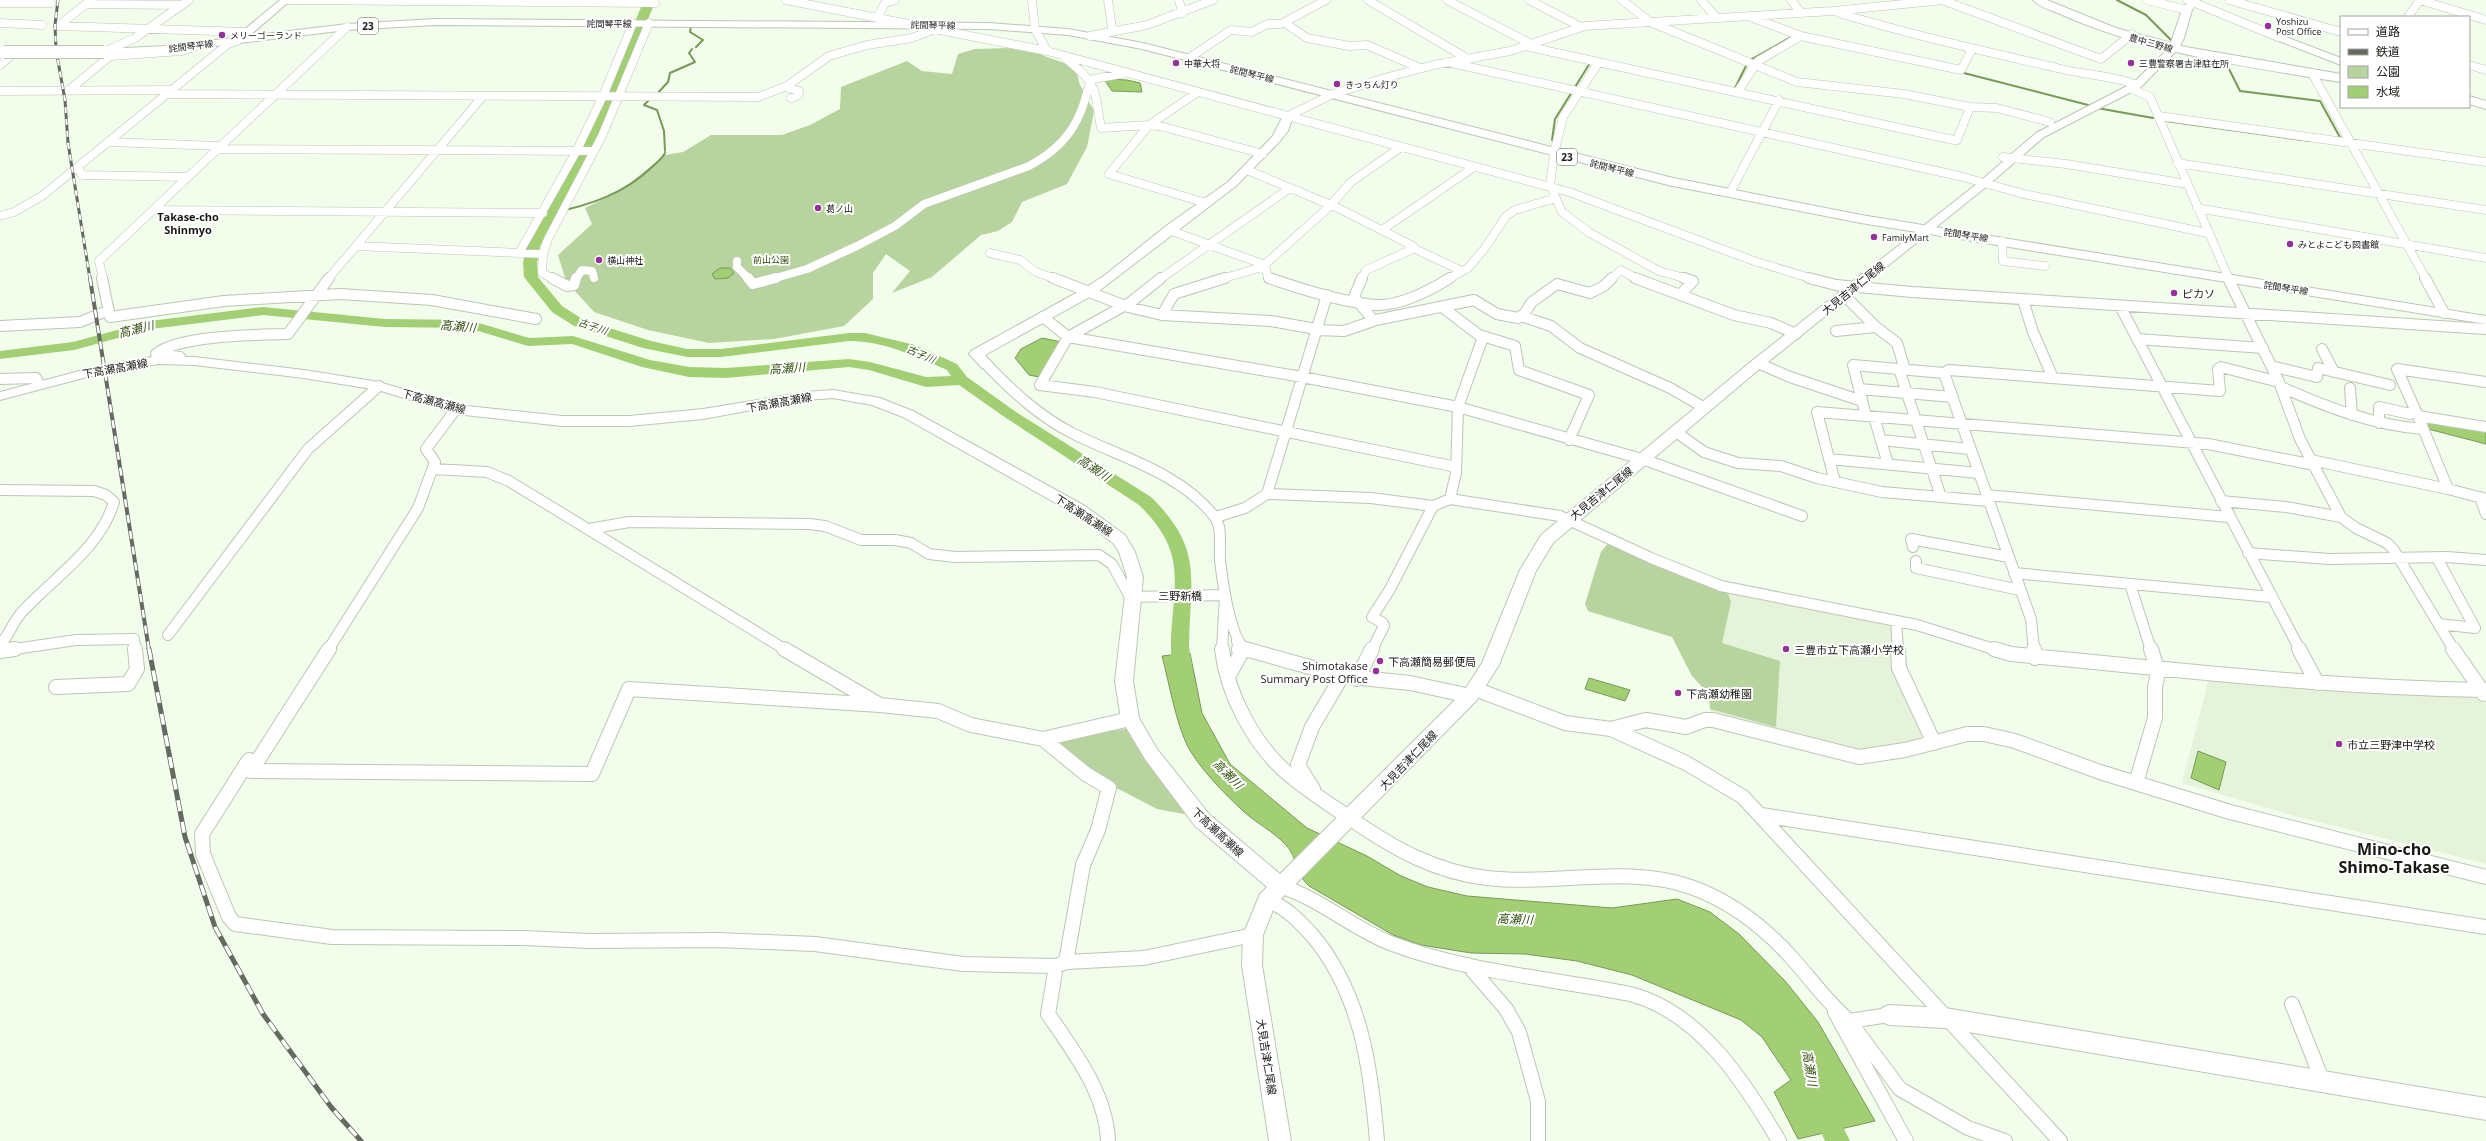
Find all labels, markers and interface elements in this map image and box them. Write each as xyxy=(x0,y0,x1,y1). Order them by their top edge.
place label: Yoshizu Post Office xyxy=(2276,15,2321,38)
legend xyxy=(2340,16,2470,108)
street label: 詫間琴平線 xyxy=(586,17,632,30)
road number: 23 xyxy=(358,18,378,34)
street label: 詫間琴平線 xyxy=(910,18,957,32)
marker: Yoshizu Post Office xyxy=(2263,21,2273,31)
text: 道路 xyxy=(2376,23,2400,40)
place label: メリーゴーランド xyxy=(230,29,302,42)
marker: メリーゴーランド xyxy=(217,30,227,40)
street label: 豊中三野線 xyxy=(2128,31,2175,56)
street label: 詫間琴平線 xyxy=(168,37,215,55)
text: 鉄道 xyxy=(2376,43,2400,60)
place label: 中華大将 xyxy=(1184,57,1220,70)
place label: 三豊警察署吉津駐在所 xyxy=(2139,57,2229,70)
marker: 中華大将 xyxy=(1171,58,1181,68)
marker: 三豊警察署吉津駐在所 xyxy=(2126,58,2136,68)
street label: 詫間琴平線 xyxy=(1229,62,1276,86)
text: 公園 xyxy=(2376,63,2400,80)
place label: きっちん灯り xyxy=(1345,78,1399,91)
marker: きっちん灯り xyxy=(1332,79,1342,89)
text: 水域 xyxy=(2376,83,2400,100)
road number: 23 xyxy=(1557,149,1577,165)
street label: 詫間琴平線 xyxy=(1589,156,1636,180)
place label: 葛ノ山 xyxy=(826,202,853,215)
marker: 葛ノ山 xyxy=(813,203,823,213)
district label: Takase-cho Shinmyo xyxy=(157,209,219,237)
street label: 詫間琴平線 xyxy=(1943,225,1990,245)
place label: FamilyMart xyxy=(1882,231,1929,244)
marker: FamilyMart xyxy=(1869,232,1879,242)
place label: みとよこども図書館 xyxy=(2298,238,2379,251)
marker: みとよこども図書館 xyxy=(2285,239,2295,249)
park label: 前山公園 xyxy=(753,253,789,266)
place label: 横山神社 xyxy=(607,254,643,267)
marker: 横山神社 xyxy=(594,255,604,265)
street label: 大見吉津仁尾線 xyxy=(1818,258,1888,318)
street label: 詫間琴平線 xyxy=(2263,278,2310,298)
place label: ピカソ xyxy=(2182,286,2215,301)
marker: ピカソ xyxy=(2169,288,2179,298)
water label: 古子川 xyxy=(577,314,610,338)
water label: 高瀬川 xyxy=(116,316,157,342)
water label: 高瀬川 xyxy=(439,316,479,336)
water label: 古子川 xyxy=(904,342,938,367)
street label: 下高瀬高瀬線 xyxy=(81,355,149,381)
water label: 高瀬川 xyxy=(768,358,808,378)
street label: 下高瀬高瀬線 xyxy=(400,385,468,417)
street label: 下高瀬高瀬線 xyxy=(745,389,813,415)
water label: 高瀬川 xyxy=(1074,451,1115,486)
street label: 大見吉津仁尾線 xyxy=(1566,463,1636,523)
street label: 下高瀬高瀬線 xyxy=(1052,491,1116,539)
street label: 三野新橋 xyxy=(1158,588,1202,603)
place label: 三豊市立下高瀬小学校 xyxy=(1794,642,1904,657)
marker: 三豊市立下高瀬小学校 xyxy=(1781,644,1791,654)
place label: 下高瀬簡易郵便局 xyxy=(1388,654,1476,669)
marker: 下高瀬簡易郵便局 xyxy=(1375,656,1385,666)
place label: Shimotakase Summary Post Office xyxy=(1260,658,1368,686)
marker: Shimotakase Summary Post Office xyxy=(1371,666,1381,676)
place label: 下高瀬幼稚園 xyxy=(1686,686,1752,701)
marker: 下高瀬幼稚園 xyxy=(1673,688,1683,698)
street label: 大見吉津仁尾線 xyxy=(1376,727,1440,793)
place label: 市立三野津中学校 xyxy=(2347,737,2435,752)
marker: 市立三野津中学校 xyxy=(2334,739,2344,749)
water label: 高瀬川 xyxy=(1209,755,1248,794)
street label: 下高瀬高瀬線 xyxy=(1189,804,1247,860)
district label: Mino-cho Shimo-Takase xyxy=(2339,838,2449,878)
water label: 高瀬川 xyxy=(1497,910,1535,928)
street label: 大見吉津仁尾線 xyxy=(1254,1018,1280,1096)
water label: 高瀬川 xyxy=(1799,1049,1822,1089)

